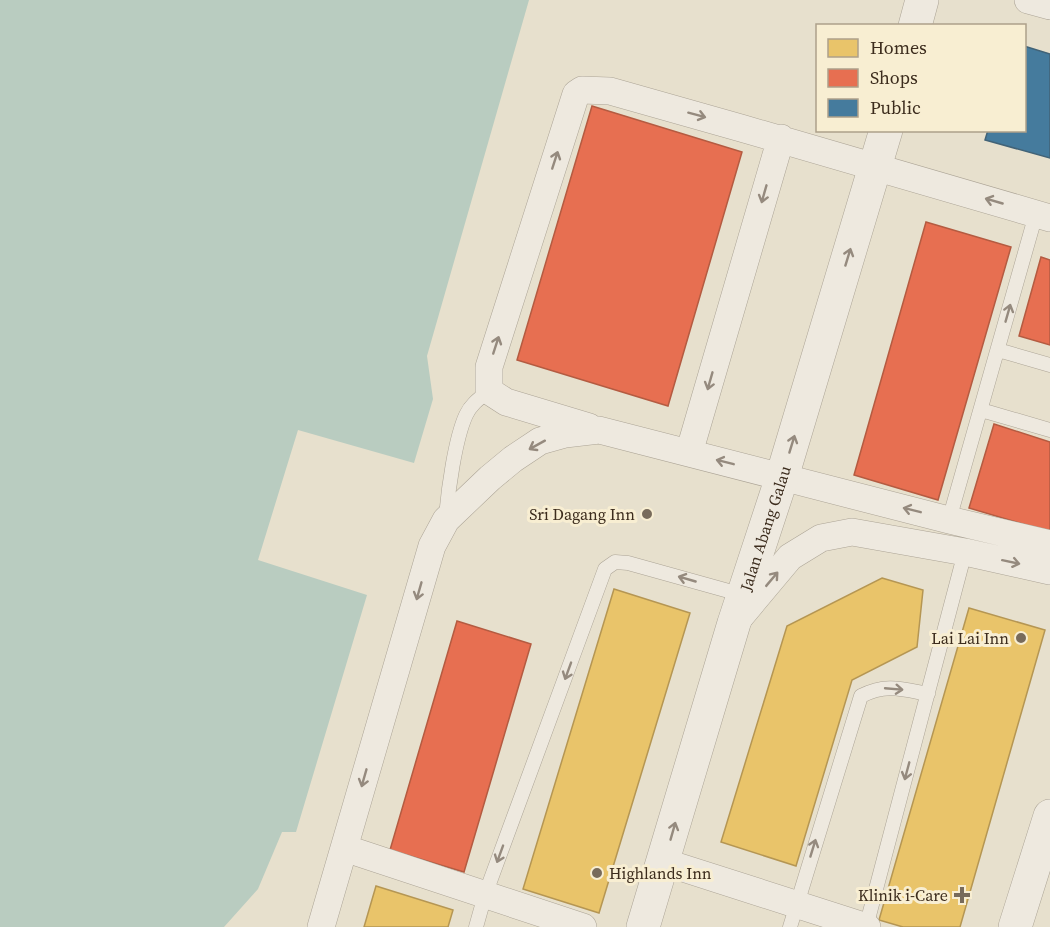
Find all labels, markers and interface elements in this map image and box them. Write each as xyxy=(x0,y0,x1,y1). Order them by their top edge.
legend xyxy=(816,24,1026,132)
text: Homes xyxy=(870,35,927,60)
text: Shops xyxy=(870,65,918,90)
text: Public xyxy=(870,95,921,120)
one-way arrow xyxy=(688,110,707,121)
one-way arrow xyxy=(550,151,561,170)
one-way arrow xyxy=(758,184,769,203)
one-way arrow xyxy=(985,195,1004,207)
one-way arrow xyxy=(843,248,854,267)
one-way arrow xyxy=(1003,304,1014,323)
one-way arrow xyxy=(491,336,502,355)
one-way arrow xyxy=(704,371,715,390)
one-way arrow xyxy=(787,435,798,454)
one-way arrow xyxy=(529,439,546,451)
one-way arrow xyxy=(716,456,735,468)
street label: Jalan Abang Galau xyxy=(734,463,796,595)
place label: Sri Dagang Inn xyxy=(529,503,635,525)
one-way arrow xyxy=(902,504,921,516)
marker: Sri Dagang Inn xyxy=(640,507,654,521)
one-way arrow xyxy=(1000,557,1020,568)
one-way arrow xyxy=(765,571,778,587)
one-way arrow xyxy=(678,573,697,584)
one-way arrow xyxy=(413,581,424,600)
place label: Lai Lai Inn xyxy=(931,627,1009,649)
marker: Lai Lai Inn xyxy=(1014,631,1028,645)
one-way arrow xyxy=(561,661,572,680)
one-way arrow xyxy=(884,684,903,695)
one-way arrow xyxy=(901,761,913,780)
one-way arrow xyxy=(358,768,369,787)
one-way arrow xyxy=(668,822,679,841)
one-way arrow xyxy=(808,839,819,858)
one-way arrow xyxy=(494,844,505,863)
place label: Highlands Inn xyxy=(609,862,712,884)
marker: Highlands Inn xyxy=(590,866,604,880)
place label: Klinik i-Care xyxy=(858,884,948,906)
marker: Klinik i-Care xyxy=(953,886,971,904)

